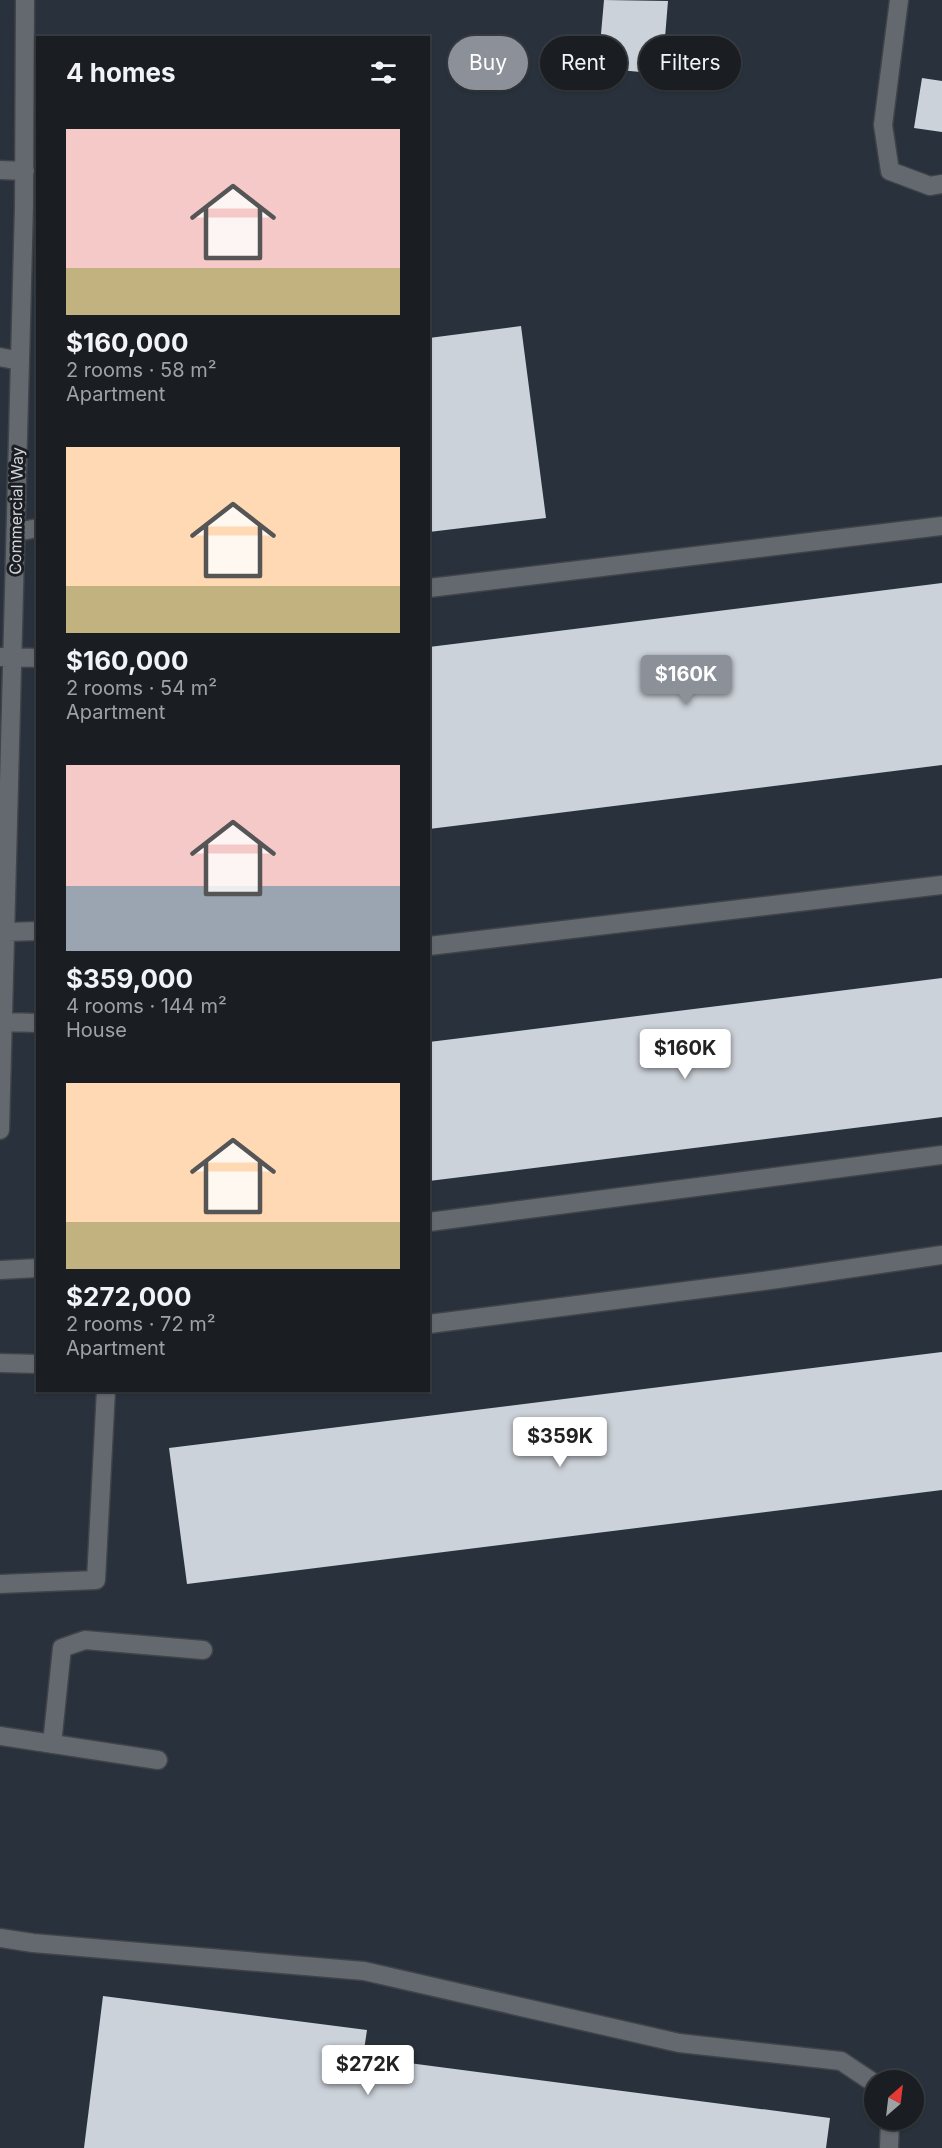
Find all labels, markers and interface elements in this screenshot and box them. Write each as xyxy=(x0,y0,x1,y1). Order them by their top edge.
chip: Buy xyxy=(448,36,528,90)
chip: Rent xyxy=(540,36,627,90)
chip: Filters xyxy=(639,36,741,90)
icon: filters xyxy=(367,56,400,89)
text: 4 homes xyxy=(66,57,176,88)
icon: home xyxy=(179,168,287,276)
text: $160,000 xyxy=(66,327,188,358)
text: 2 rooms · 58 m² xyxy=(66,358,217,382)
text: Apartment xyxy=(66,382,165,406)
street label: Commercial Way xyxy=(5,447,27,575)
icon: home xyxy=(179,486,287,594)
text: $160,000 xyxy=(66,645,188,676)
pin: $160K xyxy=(644,655,728,706)
text: $160K xyxy=(655,662,717,686)
text: 2 rooms · 54 m² xyxy=(66,676,217,700)
text: Apartment xyxy=(66,700,165,724)
icon: home xyxy=(179,804,287,912)
text: $359,000 xyxy=(66,963,193,994)
text: 4 rooms · 144 m² xyxy=(66,994,227,1018)
text: House xyxy=(66,1018,127,1042)
pin: $160K xyxy=(643,1029,727,1080)
text: $160K xyxy=(654,1036,716,1060)
icon: home xyxy=(179,1122,287,1230)
text: $272,000 xyxy=(66,1281,191,1312)
text: 2 rooms · 72 m² xyxy=(66,1312,216,1336)
text: Apartment xyxy=(66,1336,165,1360)
pin: $359K xyxy=(518,1417,602,1468)
text: $359K xyxy=(527,1424,593,1448)
pin: $272K xyxy=(326,2045,410,2096)
text: $272K xyxy=(336,2052,400,2076)
north arrow xyxy=(864,2070,924,2130)
map controls xyxy=(864,2070,924,2130)

